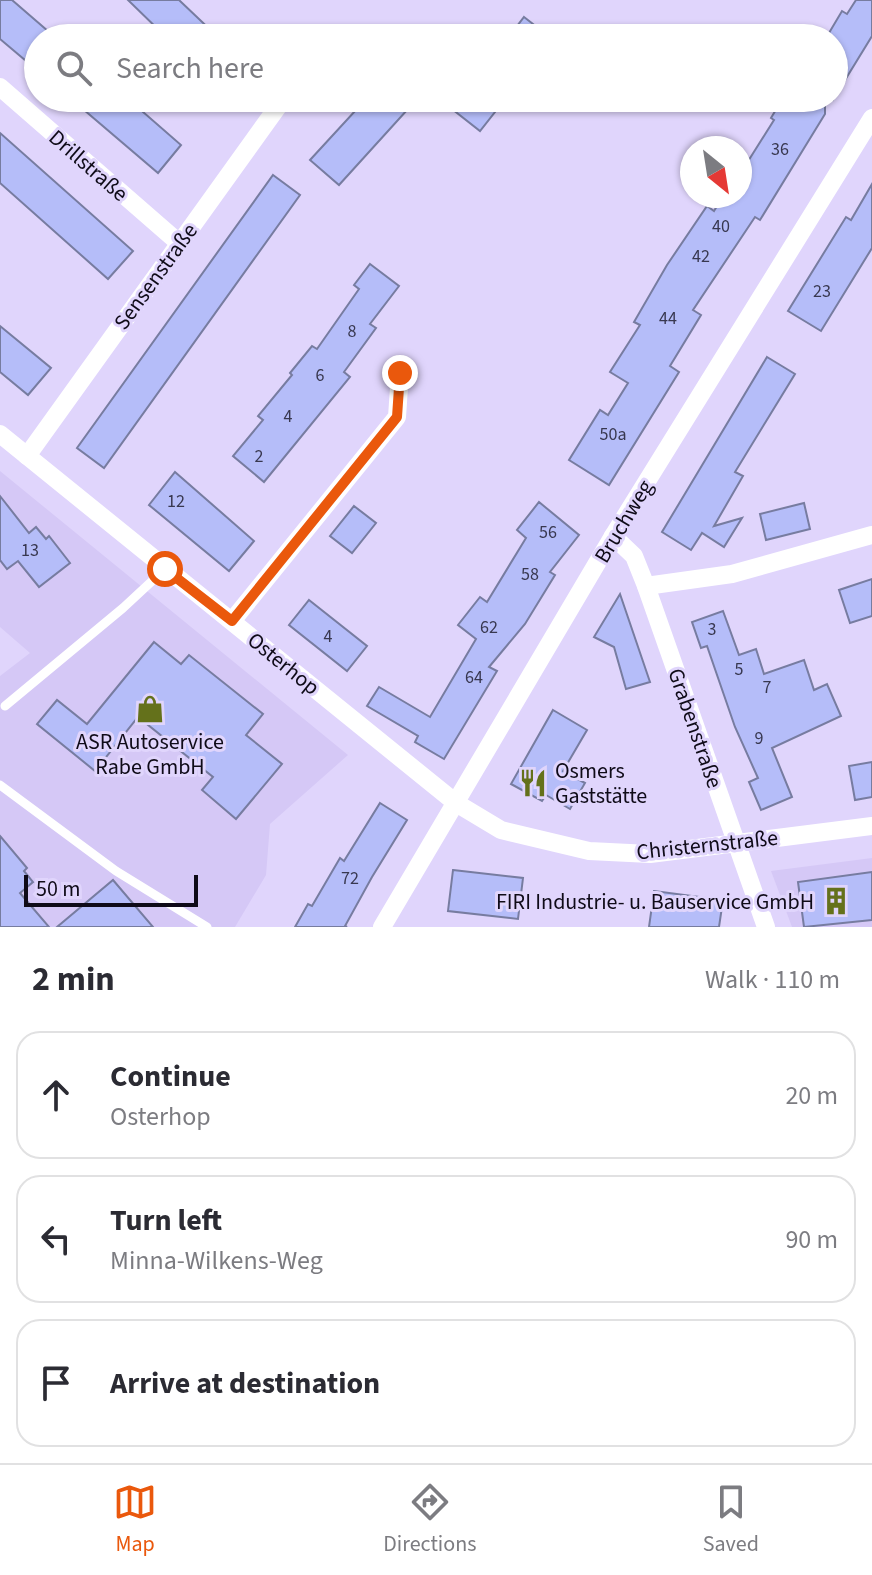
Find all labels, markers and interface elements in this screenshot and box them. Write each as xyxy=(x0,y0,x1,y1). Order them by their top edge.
search box xyxy=(24,24,848,112)
icon: search xyxy=(52,46,96,90)
text: Search here xyxy=(116,47,264,90)
street label: Drillstraße xyxy=(42,122,135,209)
north arrow xyxy=(680,136,752,208)
house number: 36 xyxy=(771,137,789,162)
house number: 40 xyxy=(712,214,730,239)
street label: Sensenstraße xyxy=(106,217,205,336)
house number: 42 xyxy=(692,244,710,269)
house number: 23 xyxy=(813,279,831,304)
house number: 44 xyxy=(659,306,677,331)
house number: 8 xyxy=(348,319,357,344)
route end xyxy=(382,355,418,391)
house number: 6 xyxy=(316,363,325,388)
house number: 4 xyxy=(284,404,293,429)
house number: 50a xyxy=(600,422,626,447)
house number: 2 xyxy=(255,444,264,469)
street label: Bruchweg xyxy=(586,474,661,569)
house number: 12 xyxy=(167,489,185,514)
house number: 56 xyxy=(539,520,557,545)
house number: 13 xyxy=(21,538,39,563)
route start xyxy=(147,551,183,587)
house number: 58 xyxy=(521,562,539,587)
house number: 62 xyxy=(480,615,498,640)
house number: 3 xyxy=(708,617,717,642)
house number: 4 xyxy=(324,624,333,649)
street label: Osterhop xyxy=(240,625,327,703)
house number: 5 xyxy=(735,657,744,682)
street label: Grabenstraße xyxy=(660,664,731,793)
house number: 64 xyxy=(465,665,483,690)
house number: 7 xyxy=(763,675,772,700)
shop icon: ASR Autoservice Rabe GmbH xyxy=(135,694,165,724)
place label: ASR Autoservice Rabe GmbH xyxy=(76,726,224,783)
house number: 9 xyxy=(755,726,764,751)
place label: Osmers Gaststätte xyxy=(555,755,647,812)
restaurant icon: Osmers Gaststätte xyxy=(518,768,548,798)
street label: Christernstraße xyxy=(635,822,780,868)
house number: 72 xyxy=(341,866,359,891)
scale bar xyxy=(24,871,198,907)
text: 50 m xyxy=(36,873,81,905)
place label: FIRI Industrie- u. Bauservice GmbH xyxy=(496,886,814,918)
building icon: FIRI Industrie- u. Bauservice GmbH xyxy=(821,886,851,916)
text: 2 min xyxy=(32,955,115,1004)
text: Walk · 110 m xyxy=(705,961,840,998)
text: Continue xyxy=(110,1055,231,1098)
icon: ahead xyxy=(34,1073,78,1117)
text: 20 m xyxy=(785,1077,838,1114)
text: Osterhop xyxy=(110,1098,211,1135)
text: Turn left xyxy=(110,1199,222,1242)
icon: left xyxy=(34,1217,78,1261)
text: 90 m xyxy=(785,1221,838,1258)
text: Minna-Wilkens-Weg xyxy=(110,1242,323,1279)
icon: arrive xyxy=(34,1361,78,1405)
text: Arrive at destination xyxy=(110,1362,380,1405)
tab: Map xyxy=(113,1480,157,1560)
tab: Directions xyxy=(383,1480,476,1560)
tab: Saved xyxy=(703,1480,759,1560)

